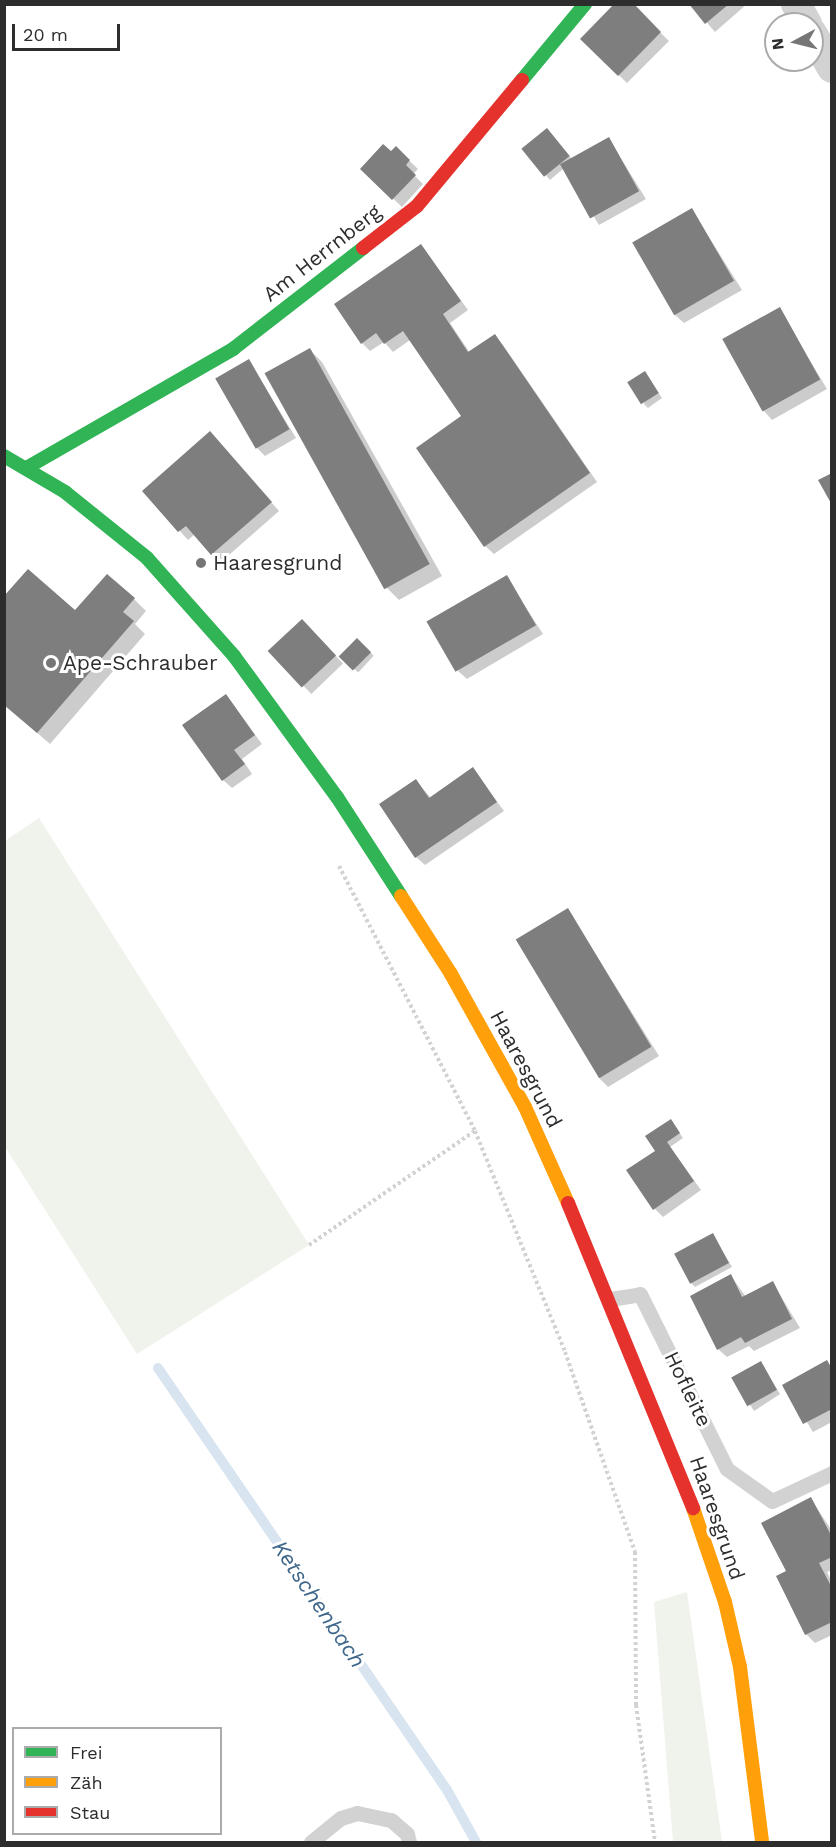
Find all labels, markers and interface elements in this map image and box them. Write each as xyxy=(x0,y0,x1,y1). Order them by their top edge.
scale bar xyxy=(15,12,123,50)
north arrow xyxy=(764,12,824,72)
text: 20 m xyxy=(23,24,68,45)
text: N xyxy=(767,37,788,51)
street label: Am Herrnberg xyxy=(258,199,386,307)
place label: Haaresgrund xyxy=(213,550,342,576)
marker: Haaresgrund xyxy=(194,556,208,570)
place label: Ape-Schrauber xyxy=(63,650,218,676)
marker: Ape-Schrauber xyxy=(44,656,58,670)
street label: Haaresgrund xyxy=(485,1006,567,1132)
street label: Hofleite xyxy=(659,1347,717,1431)
street label: Haaresgrund xyxy=(684,1453,750,1583)
water label: Ketschenbach xyxy=(267,1535,371,1673)
legend xyxy=(12,1727,222,1835)
text: Frei xyxy=(70,1742,102,1763)
text: Zäh xyxy=(70,1772,103,1793)
text: Stau xyxy=(70,1802,110,1823)

